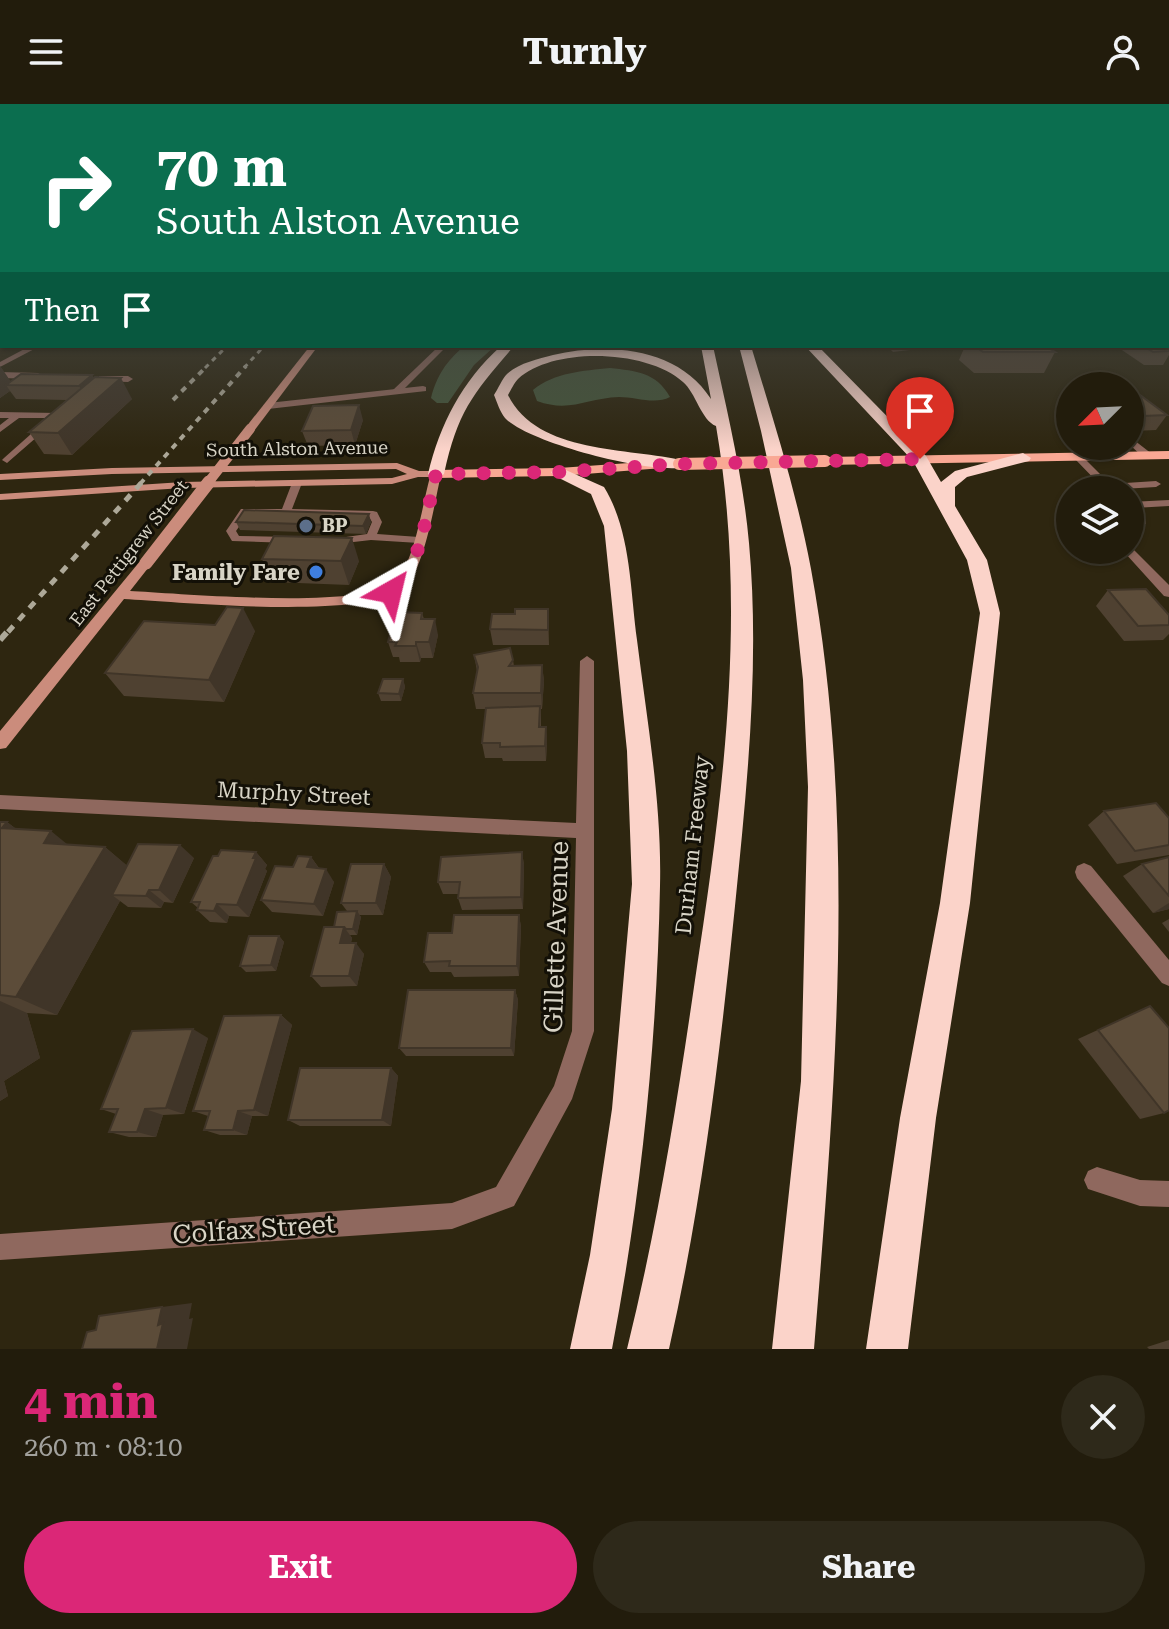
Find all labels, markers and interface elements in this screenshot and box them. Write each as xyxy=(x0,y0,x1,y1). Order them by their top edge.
icon: menu xyxy=(24,30,68,74)
icon: person xyxy=(1101,30,1145,74)
text: Turnly xyxy=(523,31,646,73)
text: 70 m xyxy=(156,134,287,200)
icon: right xyxy=(24,136,128,240)
text: South Alston Avenue xyxy=(156,201,520,243)
icon: arrive xyxy=(115,288,159,332)
text: Then xyxy=(24,293,99,328)
north arrow xyxy=(1056,372,1144,460)
map controls xyxy=(1056,372,1144,564)
pin xyxy=(886,377,954,459)
icon: arrive xyxy=(898,389,942,433)
street label: South Alston Avenue xyxy=(206,436,388,461)
street label: East Pettigrew Street xyxy=(65,475,192,630)
button: layers xyxy=(1056,476,1144,564)
place label: BP xyxy=(322,515,348,536)
marker: BP xyxy=(297,517,315,535)
position arrow xyxy=(349,550,433,634)
place label: Family Fare xyxy=(172,560,300,585)
marker: Family Fare xyxy=(307,563,325,581)
street label: Durham Freeway xyxy=(671,754,714,936)
street label: Murphy Street xyxy=(217,777,371,810)
street label: Gillette Avenue xyxy=(538,840,574,1034)
street label: Colfax Street xyxy=(172,1208,337,1250)
text: 4 min xyxy=(24,1374,157,1430)
button: close xyxy=(1061,1375,1145,1459)
text: 260 m · 08:10 xyxy=(24,1432,183,1462)
button: Exit xyxy=(24,1521,577,1613)
button: Share xyxy=(593,1521,1145,1613)

